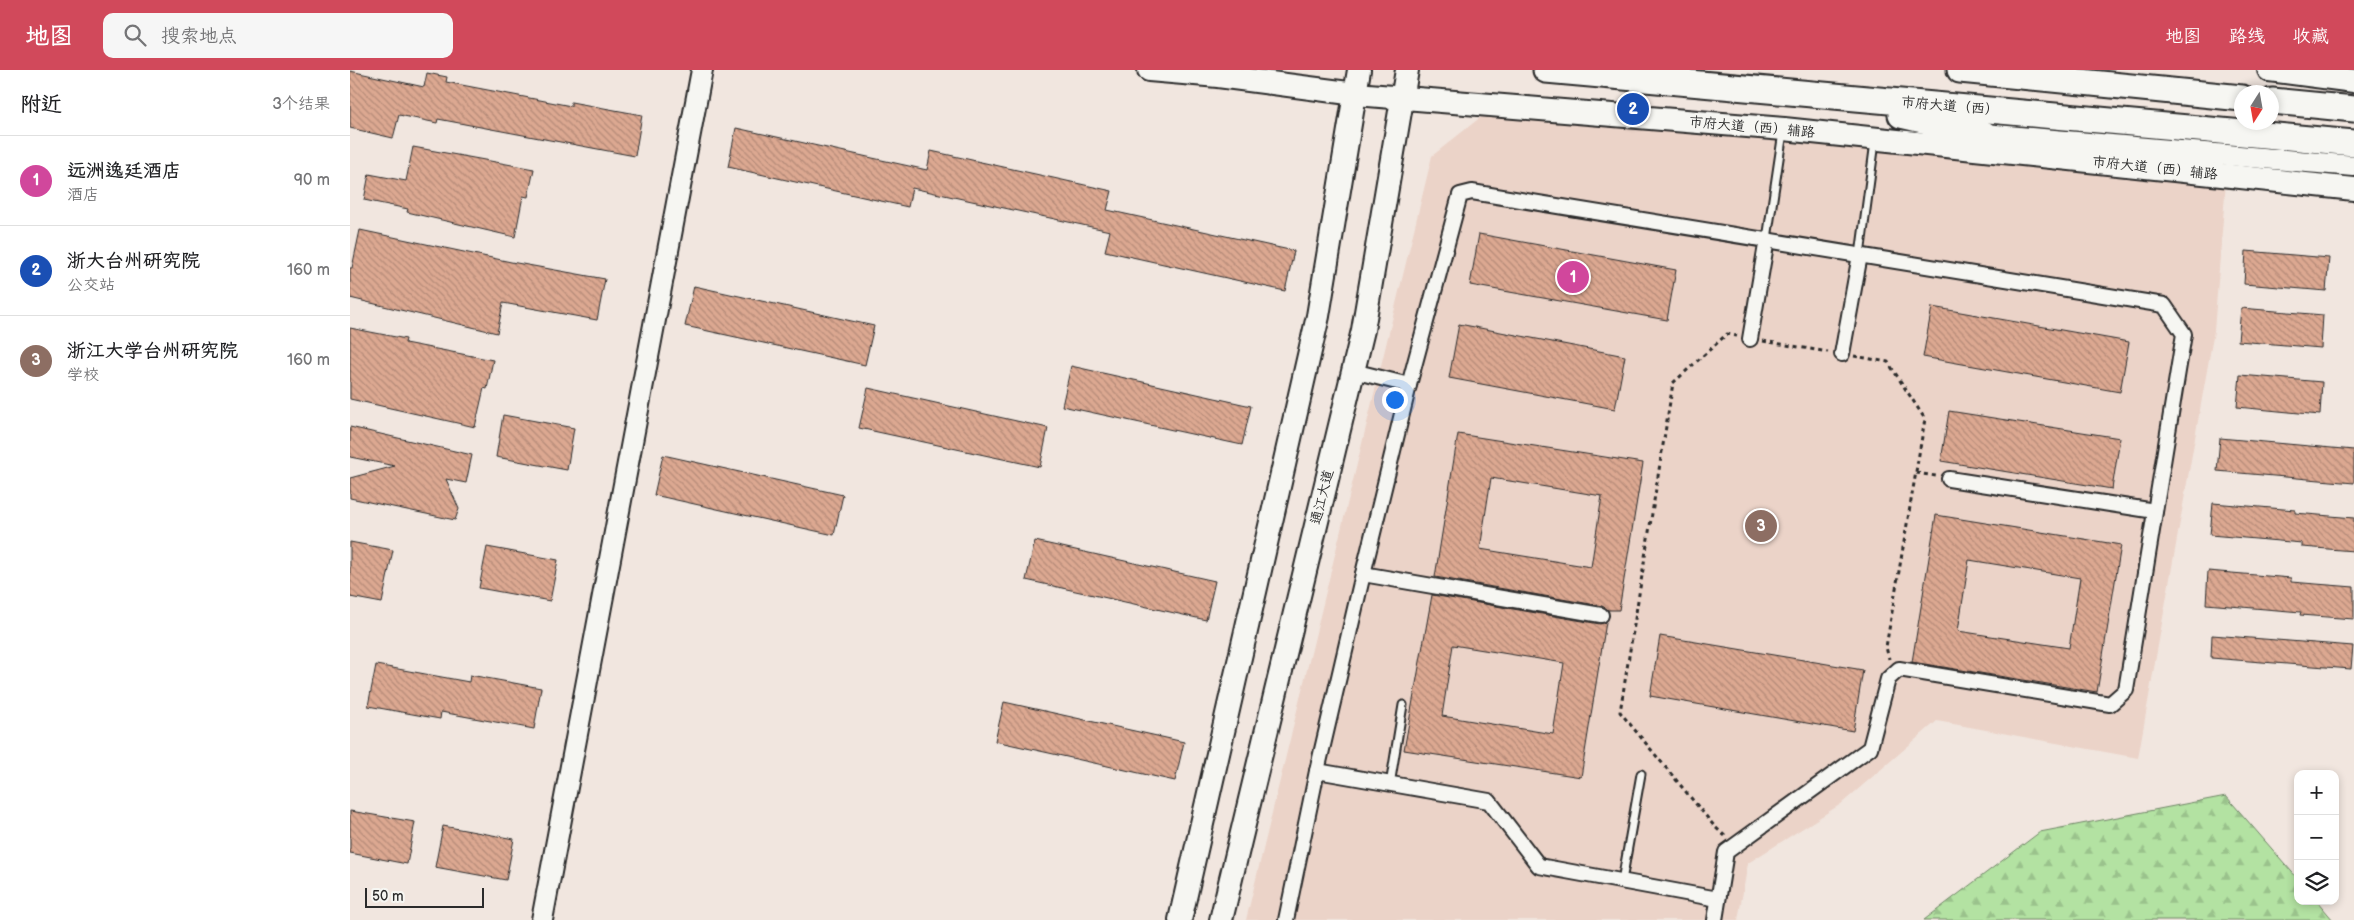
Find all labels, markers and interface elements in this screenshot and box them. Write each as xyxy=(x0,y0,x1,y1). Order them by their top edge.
search box xyxy=(103,13,453,58)
icon: search xyxy=(121,21,149,49)
text: 地图 xyxy=(25,22,73,51)
text: 搜索地点 xyxy=(161,25,237,48)
text: 地图 xyxy=(2165,26,2201,47)
text: 路线 xyxy=(2229,26,2265,47)
text: 收藏 xyxy=(2293,26,2329,47)
north arrow xyxy=(2234,85,2279,130)
pin: 2 xyxy=(1617,90,1649,128)
text: 附近 xyxy=(20,92,62,117)
street label: 市府大道（西） xyxy=(1900,93,2000,119)
text: 3个结果 xyxy=(272,95,330,114)
street label: 市府大道（西）辅路 xyxy=(1688,113,1816,141)
street label: 市府大道（西）辅路 xyxy=(2091,153,2219,183)
text: 远洲逸廷酒店 xyxy=(67,160,181,183)
text: 1 xyxy=(33,171,39,190)
text: 90 m xyxy=(294,171,330,190)
text: 酒店 xyxy=(67,186,99,205)
text: 浙大台州研究院 xyxy=(67,250,200,273)
pin: 1 xyxy=(1557,258,1589,296)
text: 2 xyxy=(31,261,41,280)
text: 160 m xyxy=(287,261,330,280)
text: 公交站 xyxy=(67,276,115,295)
text: 浙江大学台州研究院 xyxy=(67,340,238,363)
text: 3 xyxy=(31,351,41,370)
text: 160 m xyxy=(287,351,330,370)
text: 学校 xyxy=(67,366,99,385)
your location xyxy=(1382,387,1408,413)
street label: 通江大道 xyxy=(1307,468,1337,526)
pin: 3 xyxy=(1745,507,1777,545)
map controls xyxy=(2294,770,2339,905)
button: + xyxy=(2294,770,2339,815)
button: − xyxy=(2294,815,2339,860)
button: layers xyxy=(2294,860,2339,905)
scale bar xyxy=(365,885,484,908)
text: 50 m xyxy=(372,888,404,905)

